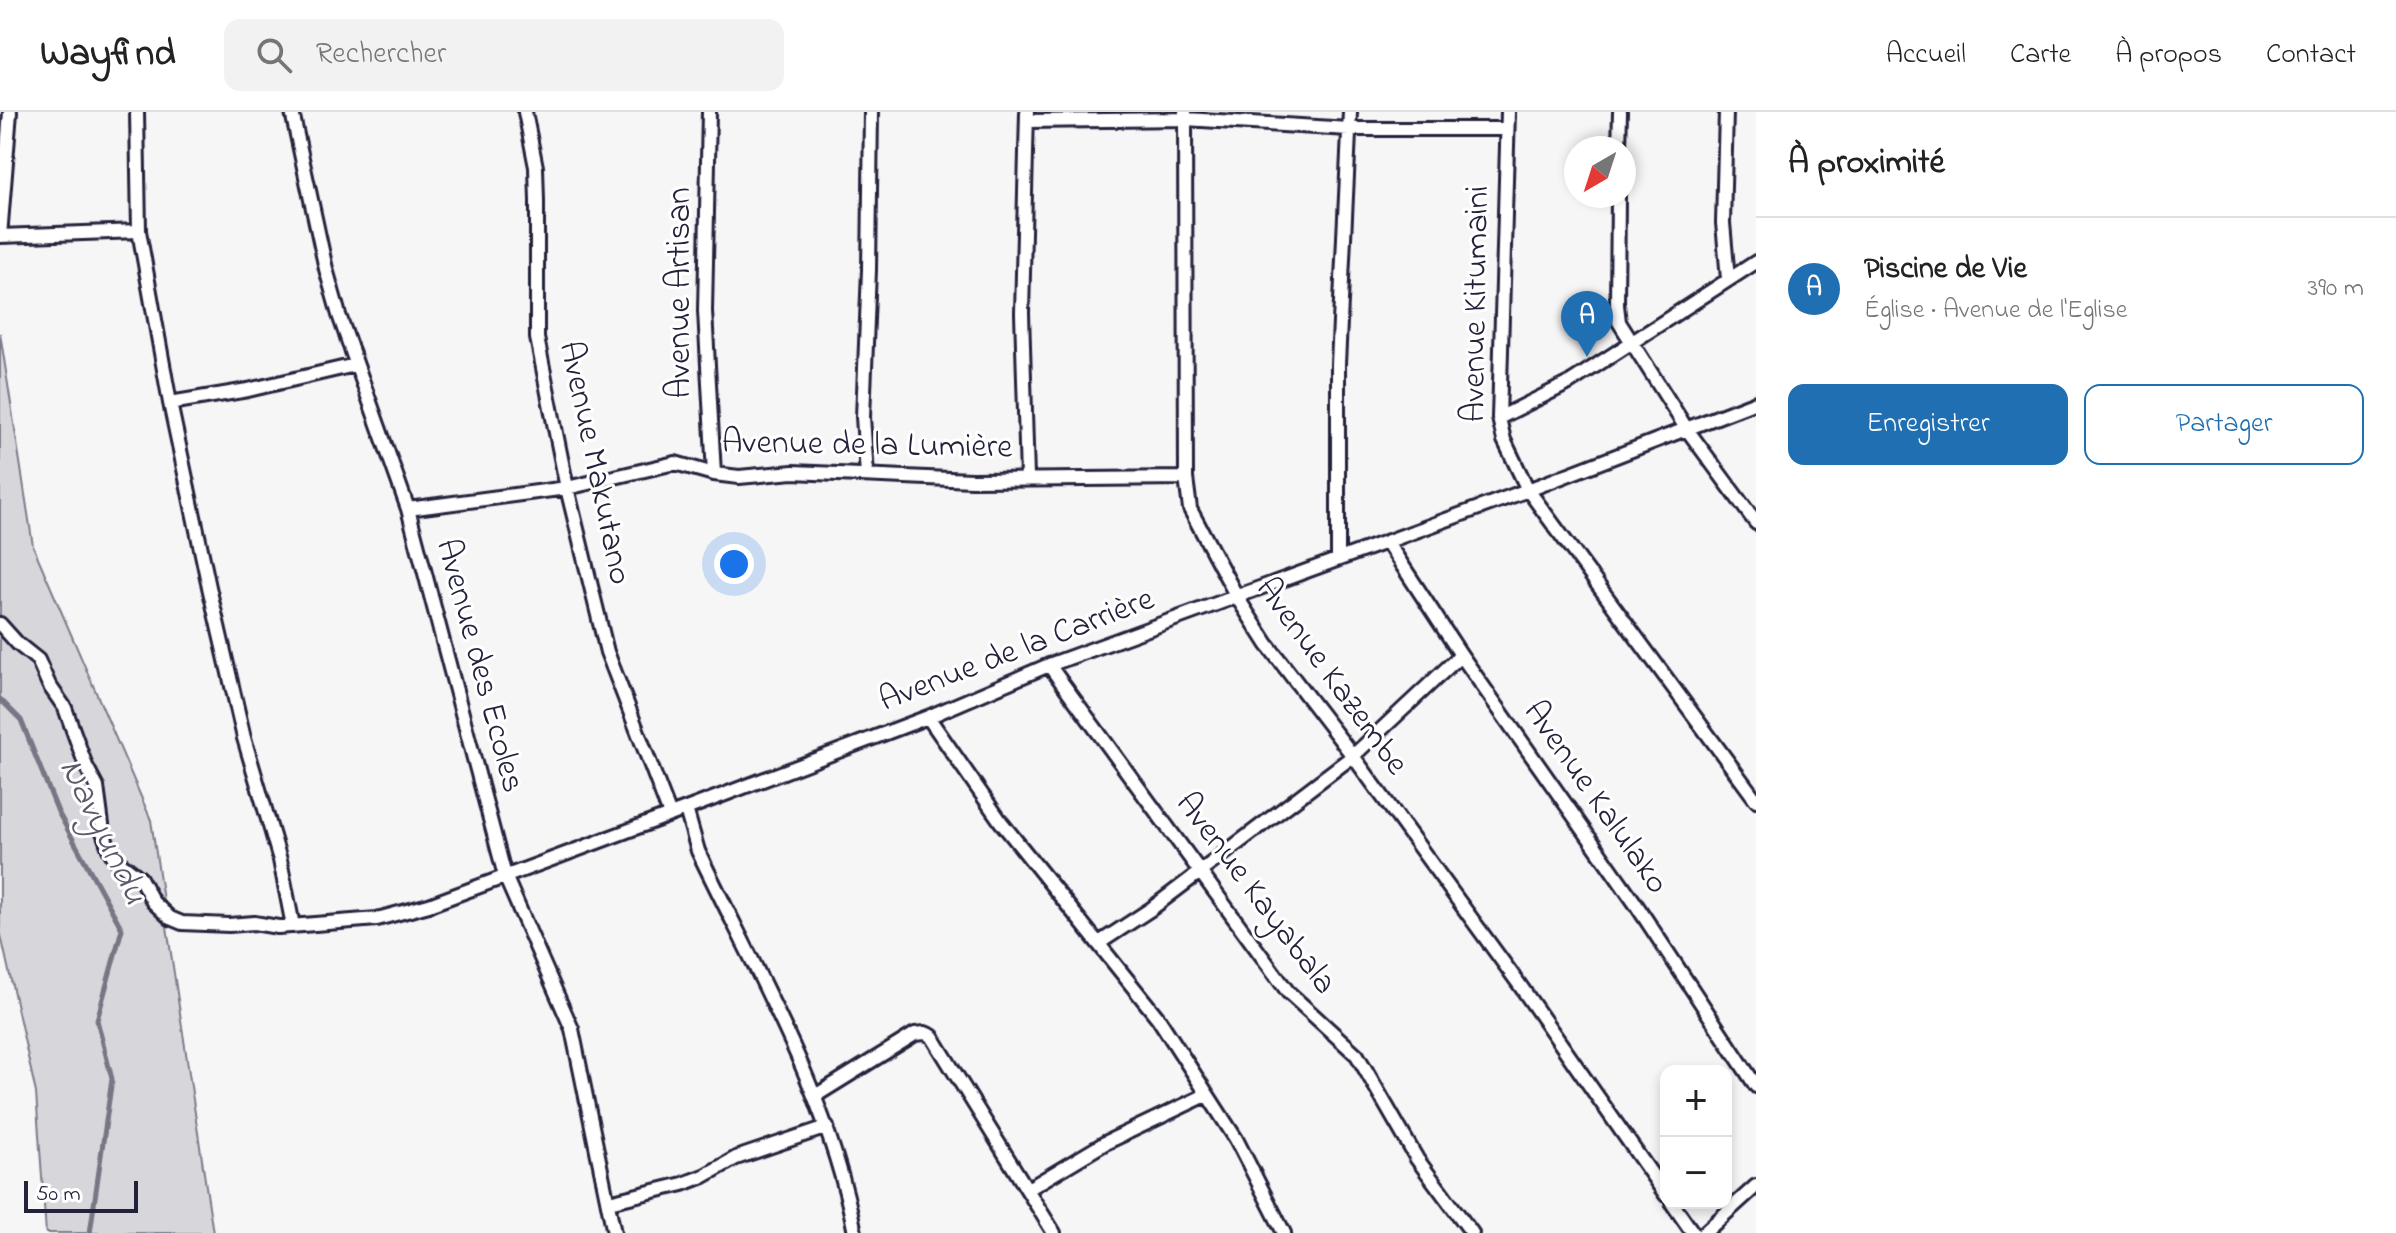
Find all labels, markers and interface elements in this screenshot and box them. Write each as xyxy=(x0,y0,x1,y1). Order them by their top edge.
search box xyxy=(224,19,784,91)
text: Wayfind xyxy=(40,27,176,83)
icon: search xyxy=(252,33,296,77)
text: Rechercher xyxy=(316,33,446,77)
text: Accueil xyxy=(1886,35,1966,76)
text: Carte xyxy=(2010,35,2071,76)
text: À propos xyxy=(2115,35,2222,76)
text: Contact xyxy=(2266,35,2356,76)
north arrow xyxy=(1564,136,1636,208)
text: À proximité xyxy=(1788,139,1945,189)
street label: Avenue Kitumaini xyxy=(1450,185,1504,423)
street label: Avenue Artisan xyxy=(656,187,706,399)
text: Piscine de Vie xyxy=(1864,248,2027,292)
text: A xyxy=(1806,270,1822,308)
text: 390 m xyxy=(2308,270,2364,308)
pin: A xyxy=(1561,291,1613,357)
text: Église · Avenue de l'Eglise xyxy=(1864,292,2127,330)
street label: Avenue Makutano xyxy=(544,337,644,589)
button: Enregistrer xyxy=(1788,384,2068,465)
button: Partager xyxy=(2084,384,2364,465)
street label: Avenue de la Lumière xyxy=(721,418,1014,474)
street label: Avenue des Ecoles xyxy=(421,534,537,798)
your location xyxy=(714,544,754,584)
street label: Avenue Kazembe xyxy=(1242,568,1420,787)
street label: Avenue de la Carrière xyxy=(872,575,1162,726)
street label: Avenue Kalulako xyxy=(1510,691,1680,905)
water label: Navyundu xyxy=(44,750,160,914)
street label: Avenue Kayabala xyxy=(1162,782,1348,1006)
map controls xyxy=(1660,1065,1732,1209)
button: + xyxy=(1660,1065,1732,1137)
button: − xyxy=(1660,1137,1732,1209)
scale bar xyxy=(24,1177,138,1213)
text: 50 m xyxy=(36,1179,81,1211)

